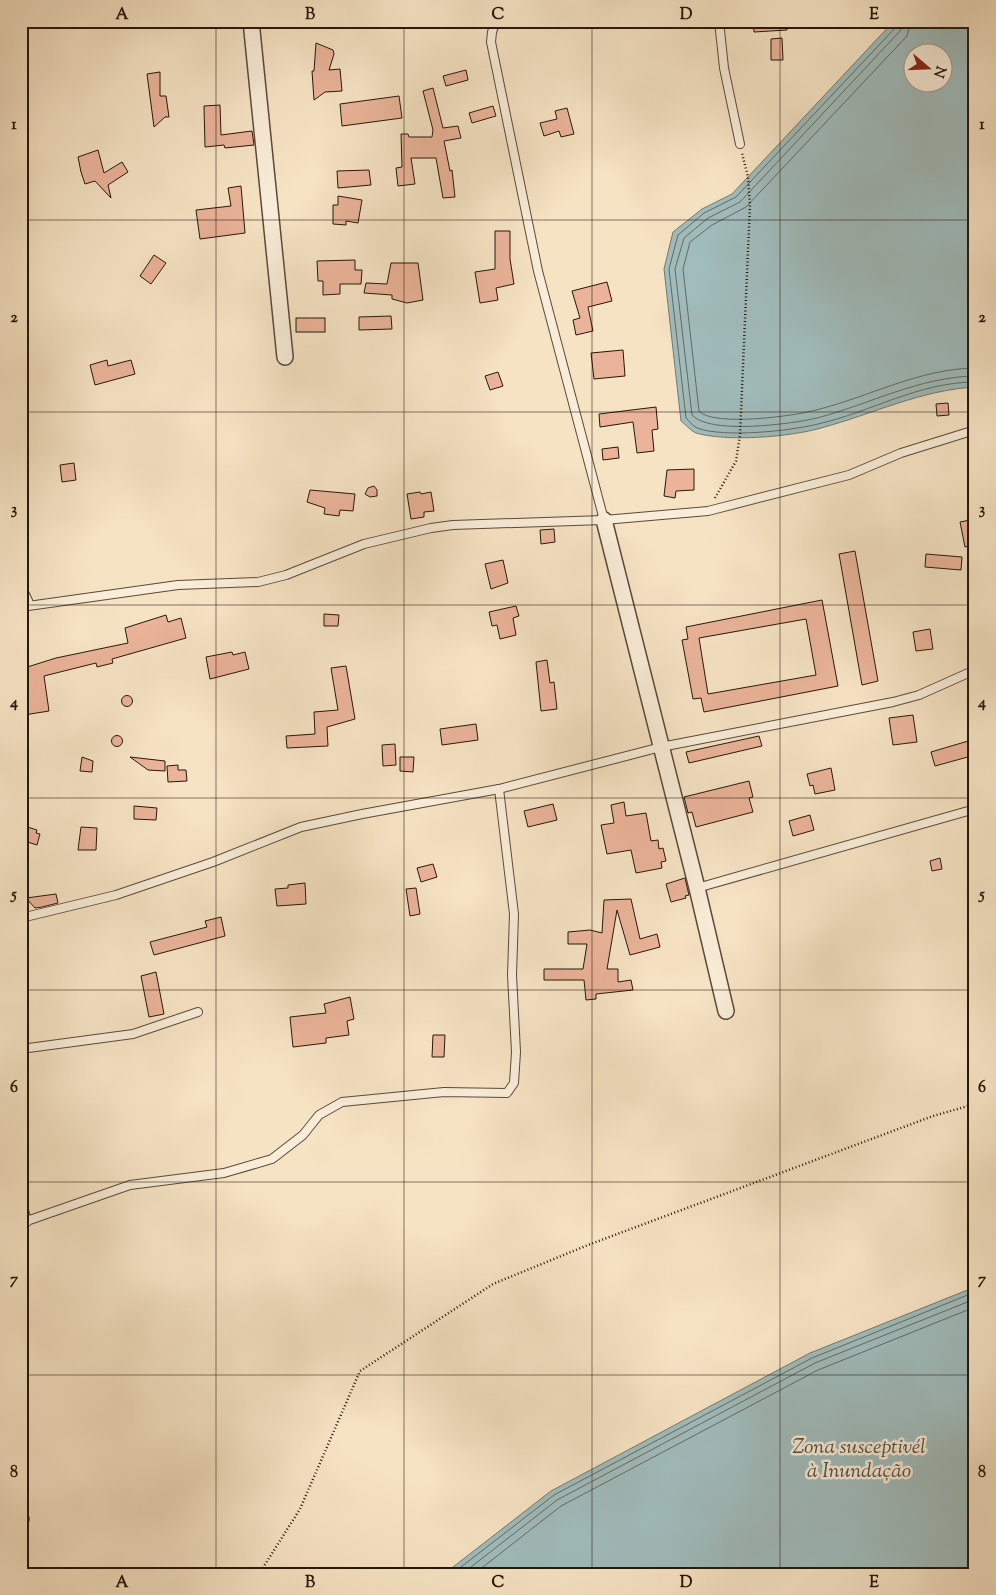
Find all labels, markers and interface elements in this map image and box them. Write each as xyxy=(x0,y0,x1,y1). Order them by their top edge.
text: A xyxy=(116,4,129,27)
text: B xyxy=(305,4,315,27)
text: C xyxy=(492,4,505,27)
text: D xyxy=(680,4,693,27)
text: E xyxy=(869,4,879,27)
north arrow xyxy=(904,42,954,92)
text: N xyxy=(927,63,950,80)
text: 1 xyxy=(11,114,17,137)
text: 1 xyxy=(979,114,985,137)
text: 2 xyxy=(10,307,18,330)
text: 2 xyxy=(978,307,986,330)
text: 3 xyxy=(11,499,18,522)
text: 3 xyxy=(979,499,986,522)
text: 4 xyxy=(9,692,18,715)
text: 4 xyxy=(977,692,986,715)
text: 5 xyxy=(9,884,17,907)
text: 5 xyxy=(977,884,985,907)
text: 6 xyxy=(10,1077,18,1100)
text: 6 xyxy=(978,1077,986,1100)
text: 7 xyxy=(10,1269,19,1292)
text: 7 xyxy=(978,1269,987,1292)
water label: Zona susceptivél à Inundação xyxy=(792,1433,926,1487)
text: 8 xyxy=(10,1462,18,1485)
text: 8 xyxy=(978,1462,986,1485)
text: A xyxy=(116,1572,129,1595)
text: B xyxy=(305,1572,315,1595)
text: C xyxy=(492,1572,505,1595)
text: D xyxy=(680,1572,693,1595)
text: E xyxy=(869,1572,879,1595)

